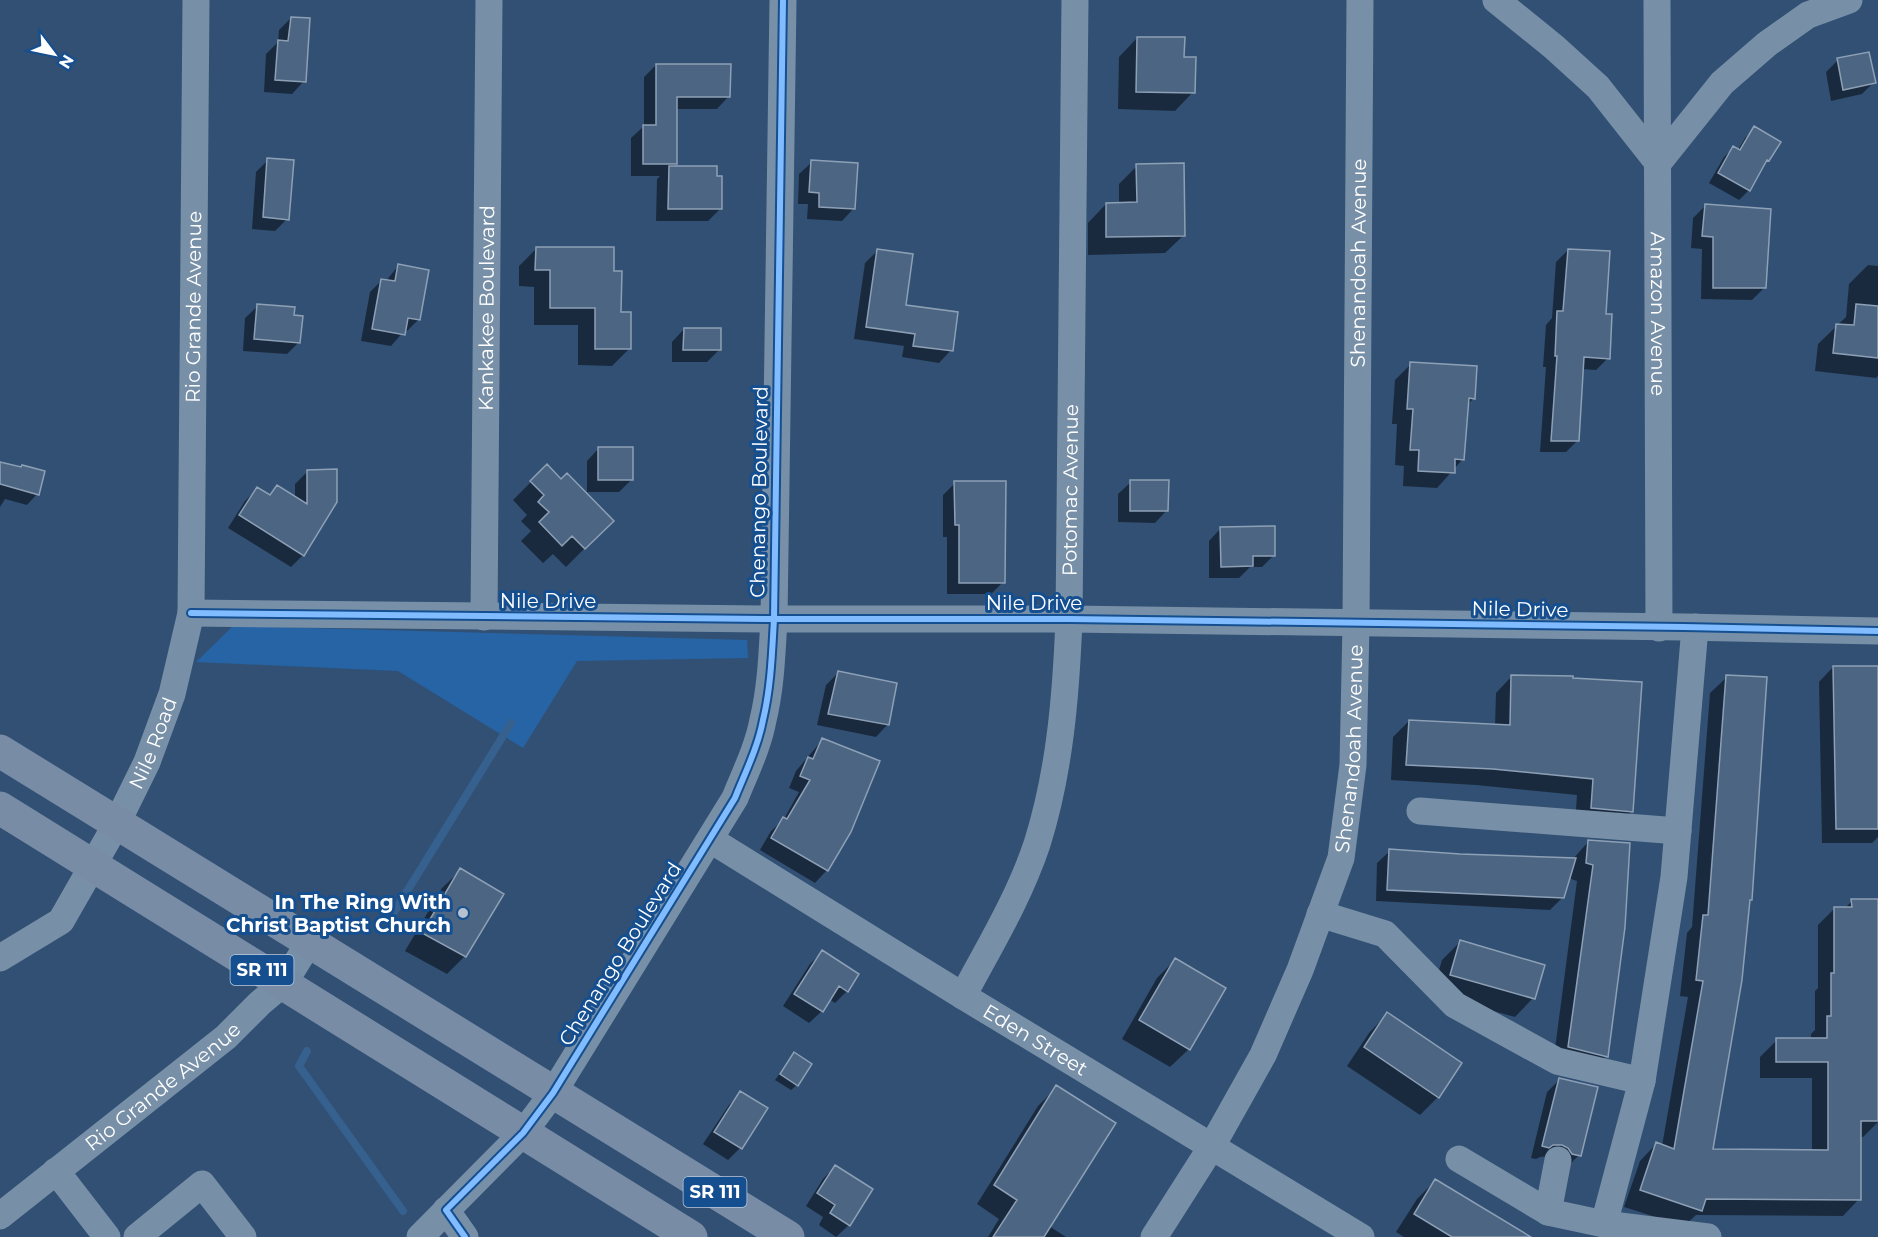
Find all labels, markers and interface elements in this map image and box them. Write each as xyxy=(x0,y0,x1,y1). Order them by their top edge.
north arrow xyxy=(24,24,84,84)
text: N xyxy=(55,51,78,72)
street label: Shenandoah Avenue xyxy=(1346,158,1371,368)
street label: Kankakee Boulevard xyxy=(474,205,499,411)
street label: Rio Grande Avenue xyxy=(181,211,206,403)
street label: Amazon Avenue xyxy=(1646,232,1670,396)
street label: Chenango Boulevard xyxy=(745,386,773,598)
street label: Potomac Avenue xyxy=(1057,404,1083,576)
street label: Nile Drive xyxy=(500,589,596,613)
street label: Nile Drive xyxy=(986,591,1082,615)
street label: Nile Drive xyxy=(1471,596,1569,622)
street label: Shenandoah Avenue xyxy=(1330,644,1368,854)
street label: Nile Road xyxy=(124,694,182,793)
street label: Chenango Boulevard xyxy=(554,858,686,1050)
place label: In The Ring With Christ Baptist Church xyxy=(226,890,451,937)
marker: In The Ring With Christ Baptist Church xyxy=(456,906,470,920)
road number: SR 111 xyxy=(230,955,294,985)
street label: Eden Street xyxy=(979,999,1092,1081)
street label: Rio Grande Avenue xyxy=(80,1017,246,1156)
road number: SR 111 xyxy=(684,1177,746,1207)

